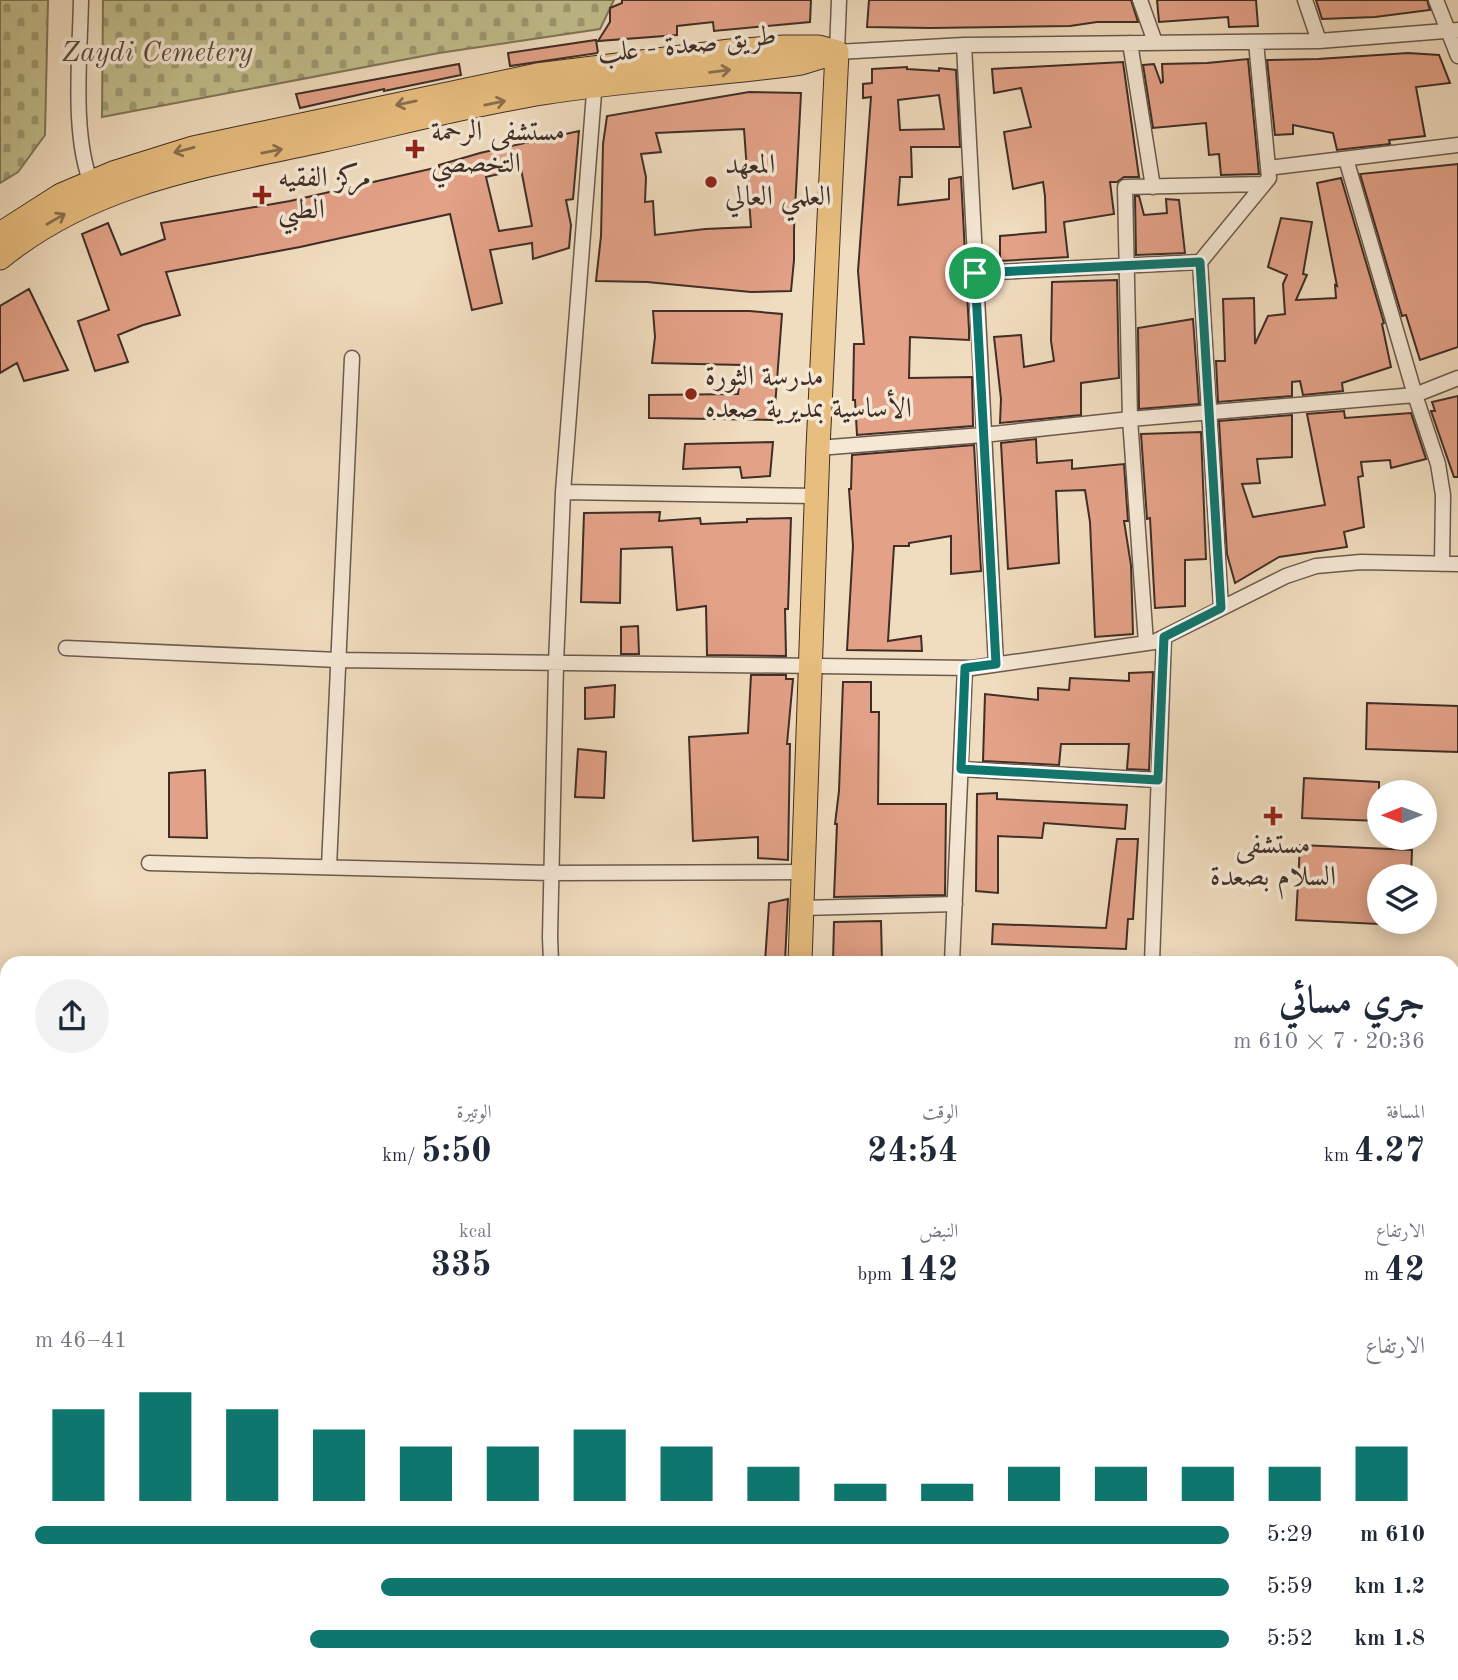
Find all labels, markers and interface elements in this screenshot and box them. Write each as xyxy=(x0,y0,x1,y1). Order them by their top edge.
street label: طريق صعدة - علب xyxy=(596,23,778,70)
park label: Zaydi Cemetery xyxy=(61,40,253,68)
one-way arrow xyxy=(708,65,730,78)
one-way arrow xyxy=(483,96,506,110)
one-way arrow xyxy=(395,97,418,111)
place label: مستشفى الرحمة التخصصي xyxy=(431,118,565,189)
marker: مستشفى الرحمة التخصصي xyxy=(405,139,425,159)
one-way arrow xyxy=(260,143,283,157)
one-way arrow xyxy=(173,145,195,158)
place label: المعهد العلمي العالي xyxy=(725,152,831,222)
place label: مركز الفقيه الطبي xyxy=(278,162,371,235)
marker: المعهد العلمي العالي xyxy=(703,174,719,190)
marker: مركز الفقيه الطبي xyxy=(252,185,272,205)
one-way arrow xyxy=(46,212,66,226)
pin xyxy=(945,243,1005,303)
icon: arrive xyxy=(956,254,994,292)
place label: مدرسة الثورة الأساسية بمديرية صعده xyxy=(705,364,912,425)
marker: مدرسة الثورة الأساسية بمديرية صعده xyxy=(683,386,699,402)
north arrow xyxy=(1367,780,1437,850)
map controls xyxy=(1367,780,1437,934)
marker: مستشفى السلام بصعدة xyxy=(1263,806,1283,826)
place label: مستشفى السلام بصعدة xyxy=(1210,832,1336,900)
button: layers xyxy=(1367,864,1437,934)
button: share xyxy=(35,979,109,1053)
text: جري مسائي xyxy=(1279,983,1425,1021)
text: 20:36 · 7 × 610 m xyxy=(1233,1030,1425,1053)
text: الوتيرة xyxy=(457,1104,492,1123)
text: الوقت xyxy=(922,1104,958,1123)
text: المسافة xyxy=(1386,1104,1425,1123)
text: 5:50 xyxy=(421,1134,492,1169)
text: 24:54 xyxy=(867,1134,958,1169)
text: 4.27 xyxy=(1354,1134,1425,1169)
text: /km xyxy=(382,1147,421,1166)
text: km xyxy=(1324,1147,1354,1166)
text: kcal xyxy=(459,1223,492,1242)
text: النبض xyxy=(919,1223,958,1242)
text: الارتفاع xyxy=(1376,1223,1425,1242)
text: 335 xyxy=(431,1248,492,1283)
text: 142 xyxy=(897,1253,958,1288)
text: 42 xyxy=(1384,1253,1425,1288)
text: bpm xyxy=(857,1266,897,1285)
text: m xyxy=(1364,1266,1384,1285)
text: 41–46 m xyxy=(35,1329,127,1352)
text: الارتفاع xyxy=(1365,1335,1425,1358)
text: 5:29 xyxy=(1267,1523,1313,1546)
text: 610 m xyxy=(1360,1523,1425,1546)
text: 5:59 xyxy=(1267,1575,1313,1598)
text: 1.2 km xyxy=(1354,1575,1425,1598)
text: 5:52 xyxy=(1267,1627,1313,1650)
text: 1.8 km xyxy=(1354,1627,1425,1650)

